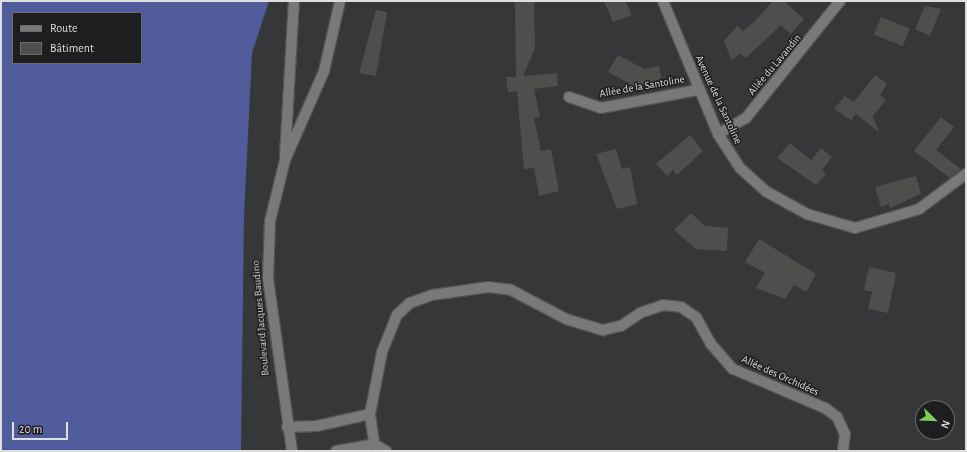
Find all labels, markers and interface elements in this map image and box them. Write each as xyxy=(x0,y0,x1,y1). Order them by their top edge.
legend xyxy=(12,12,142,64)
text: Route xyxy=(50,22,77,34)
street label: Allée du Lavandin xyxy=(746,32,804,98)
text: Bâtiment xyxy=(50,42,94,54)
street label: Avenue de la Santoline xyxy=(692,53,744,147)
street label: Allée de la Santoline xyxy=(598,73,686,101)
street label: Boulevard Jacques Baudino xyxy=(249,260,273,376)
street label: Allée des Orchidées xyxy=(739,353,821,399)
north arrow xyxy=(915,400,955,440)
scale bar xyxy=(14,414,70,440)
text: N xyxy=(939,419,952,430)
text: 20 m xyxy=(19,423,42,435)

